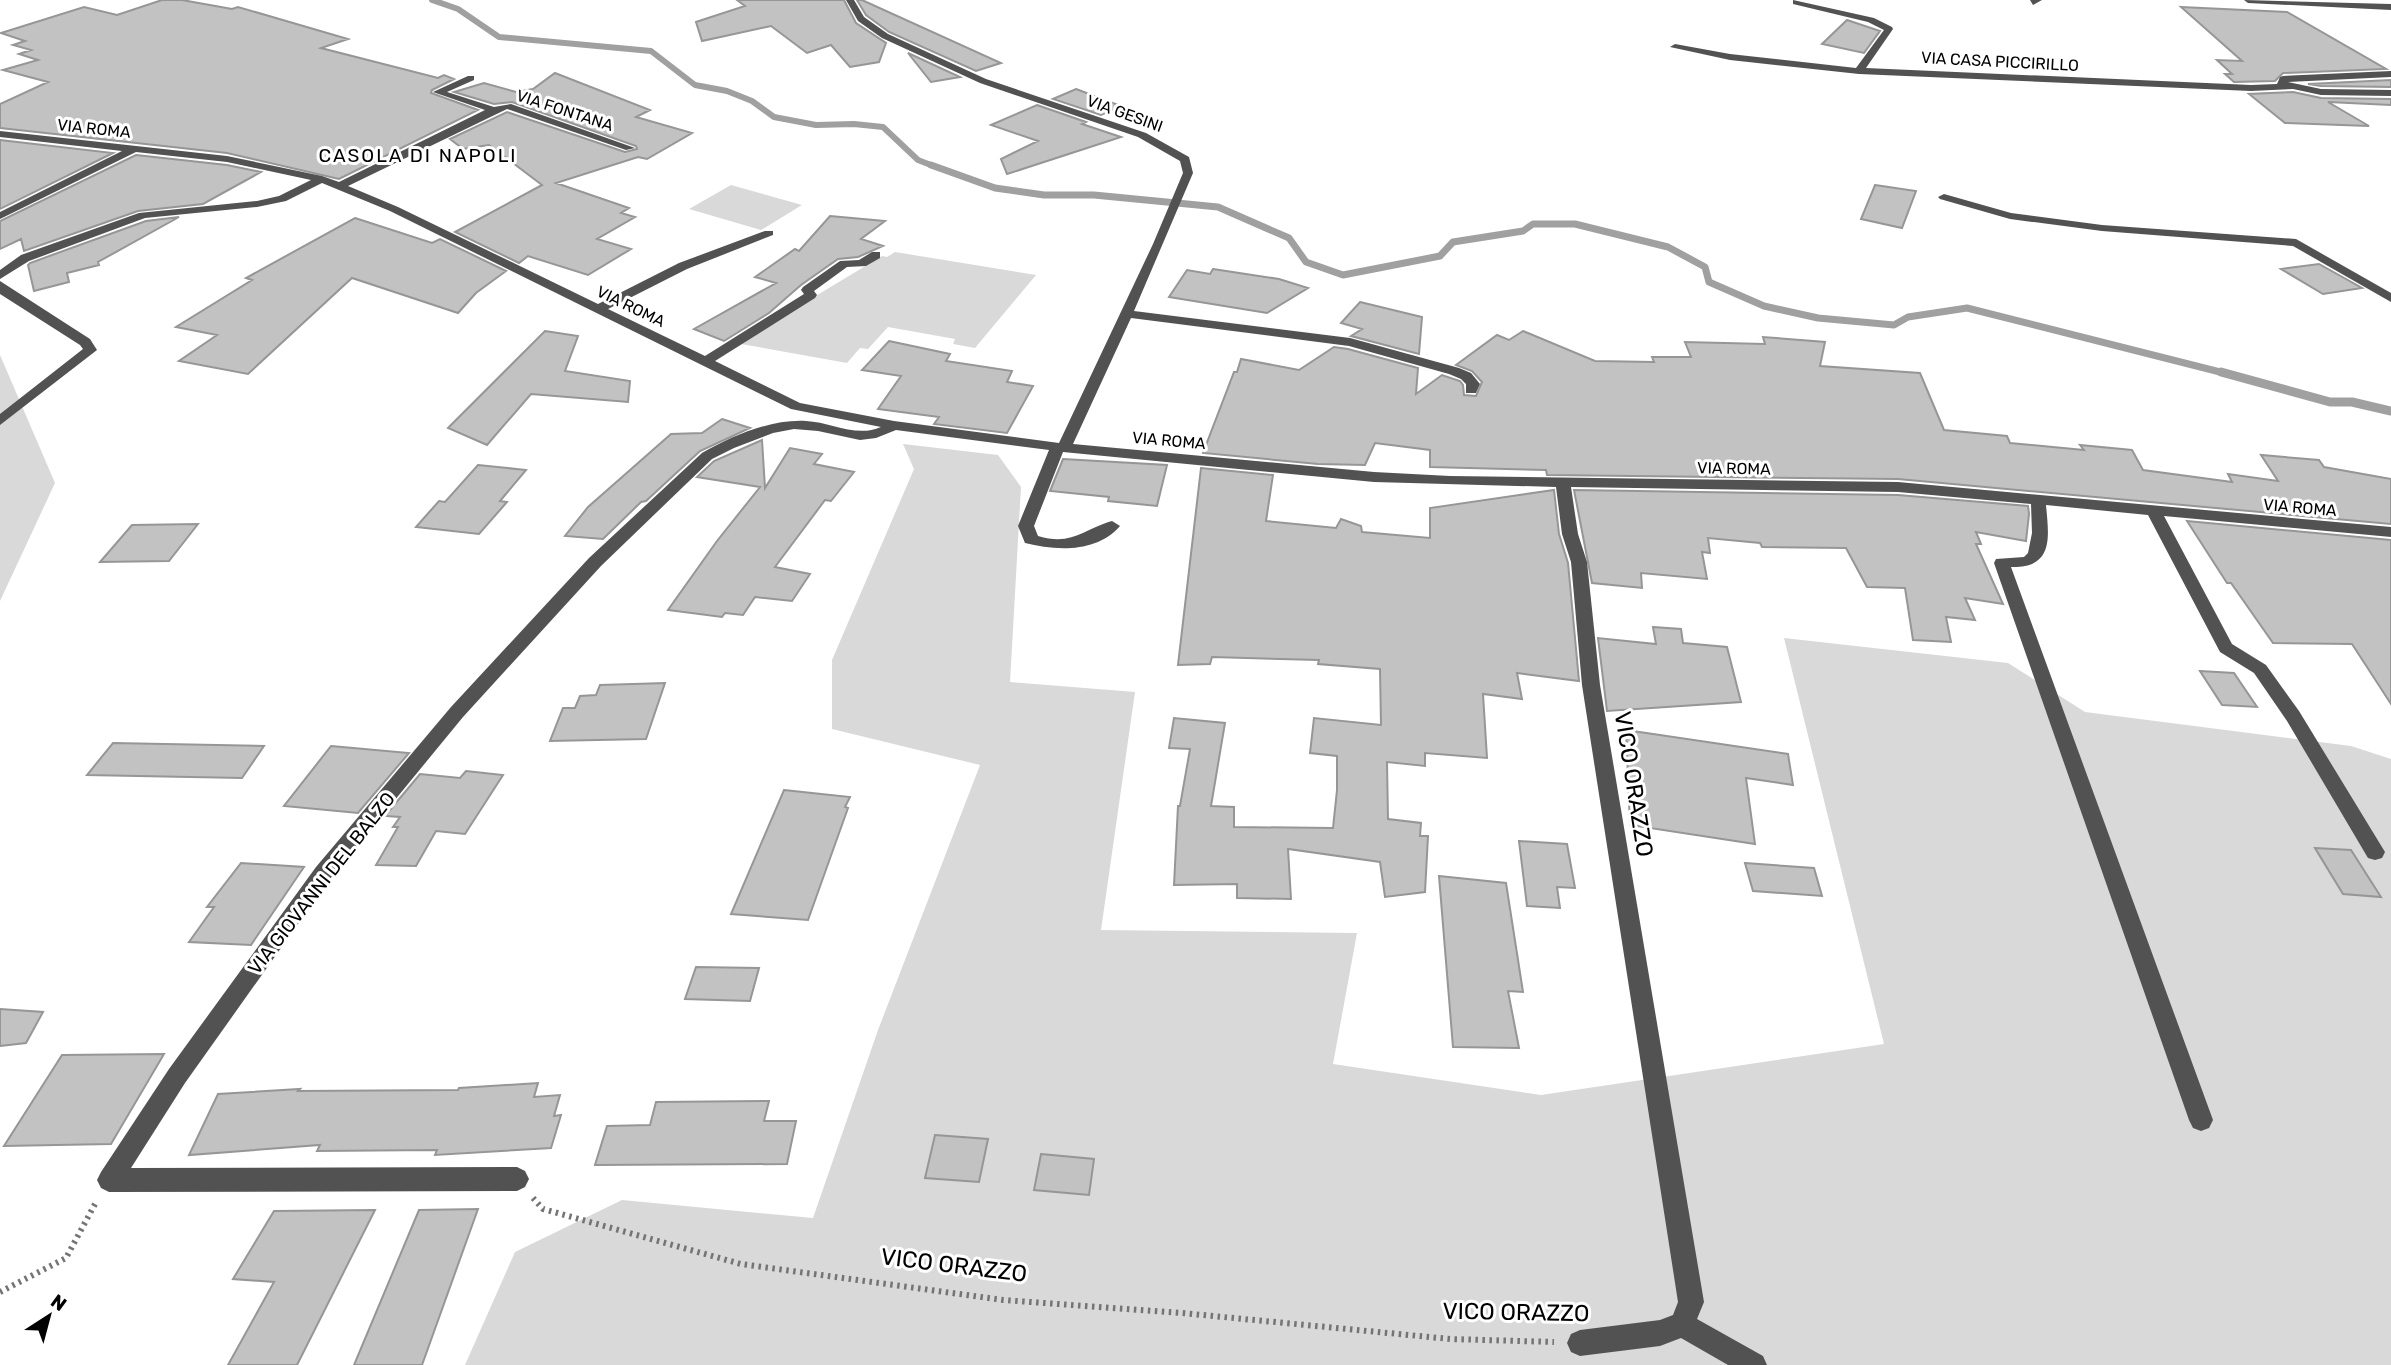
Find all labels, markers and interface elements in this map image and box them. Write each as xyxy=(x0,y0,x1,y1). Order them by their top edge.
street label: VIA CASA PICCIRILLO xyxy=(1921,48,2079,75)
street label: VIA FONTANA xyxy=(514,86,616,135)
street label: VIA GESINI xyxy=(1084,91,1165,136)
street label: VIA ROMA xyxy=(56,115,132,142)
district label: CASOLA DI NAPOLI xyxy=(318,144,518,167)
street label: VIA ROMA xyxy=(593,282,668,331)
street label: VIA ROMA xyxy=(1131,428,1207,453)
street label: VIA ROMA xyxy=(1697,458,1771,479)
street label: VIA ROMA xyxy=(2262,495,2338,520)
street label: VICO ORAZZO xyxy=(1609,709,1659,859)
street label: VIA GIOVANNI DEL BALZO xyxy=(243,787,400,979)
street label: VICO ORAZZO xyxy=(879,1242,1029,1288)
north arrow xyxy=(14,1281,84,1351)
text: N xyxy=(46,1289,71,1316)
street label: VICO ORAZZO xyxy=(1442,1297,1590,1327)

